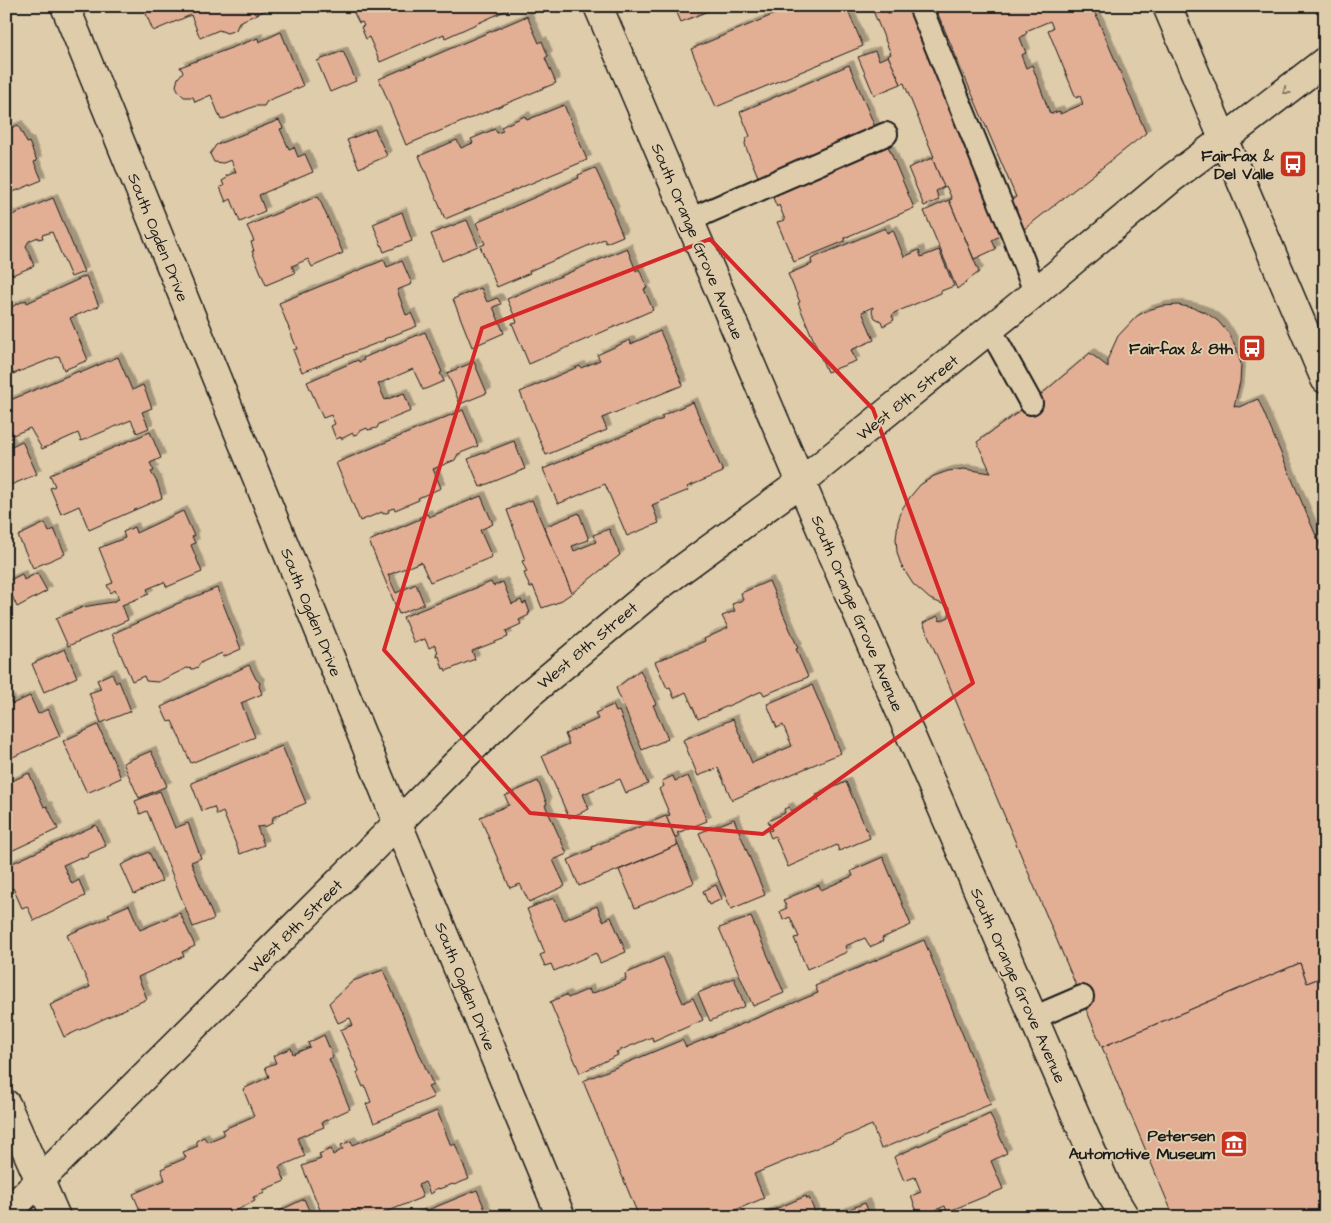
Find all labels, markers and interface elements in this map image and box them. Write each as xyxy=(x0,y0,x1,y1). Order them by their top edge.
one-way arrow xyxy=(1283,85,1292,93)
street label: South Orange Grove Avenue xyxy=(645,140,749,344)
place label: Fairfax & Del Valle xyxy=(1201,145,1275,185)
bus stop icon: Fairfax & Del Valle xyxy=(1278,149,1308,179)
street label: South Ogden Drive xyxy=(121,170,194,306)
bus stop icon: Fairfax & 8th xyxy=(1237,333,1267,363)
place label: Fairfax & 8th xyxy=(1129,338,1234,360)
street label: West 8th Street xyxy=(852,350,964,446)
street label: South Orange Grove Avenue xyxy=(805,512,909,716)
street label: South Ogden Drive xyxy=(274,545,347,681)
street label: West 8th Street xyxy=(533,597,643,694)
street label: West 8th Street xyxy=(244,874,348,979)
street label: South Orange Grove Avenue xyxy=(964,884,1071,1087)
street label: South Ogden Drive xyxy=(428,919,501,1055)
place label: Petersen Automotive Museum xyxy=(1069,1125,1216,1165)
museum icon: Petersen Automotive Museum xyxy=(1219,1129,1249,1159)

